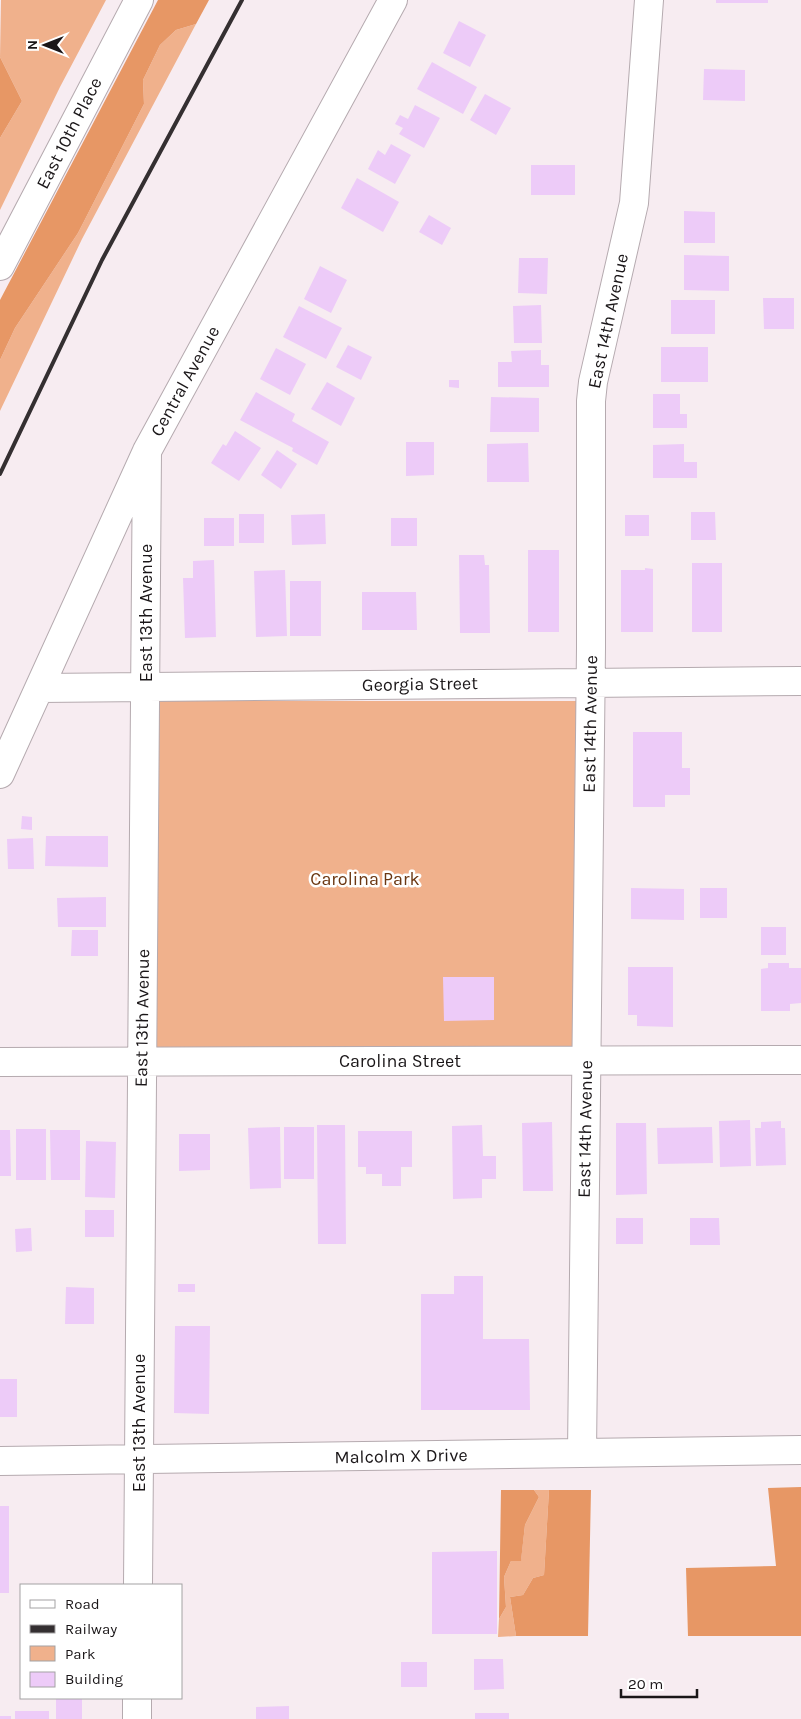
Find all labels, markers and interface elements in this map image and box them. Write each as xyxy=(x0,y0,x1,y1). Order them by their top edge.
north arrow xyxy=(20,20,70,70)
text: N xyxy=(24,40,41,50)
street label: East 10th Place xyxy=(31,73,107,193)
street label: East 14th Avenue xyxy=(583,251,633,391)
street label: Central Avenue xyxy=(146,322,224,440)
street label: East 13th Avenue xyxy=(135,544,157,682)
street label: East 14th Avenue xyxy=(578,655,602,793)
street label: Georgia Street xyxy=(362,672,478,696)
park label: Carolina Park xyxy=(310,868,420,890)
street label: East 13th Avenue xyxy=(130,949,154,1087)
street label: Carolina Street xyxy=(339,1050,461,1072)
street label: East 14th Avenue xyxy=(573,1060,597,1198)
street label: East 13th Avenue xyxy=(128,1354,150,1492)
street label: Malcolm X Drive xyxy=(334,1444,468,1468)
legend xyxy=(20,1584,182,1699)
text: Road xyxy=(65,1595,100,1613)
text: Railway xyxy=(65,1620,117,1638)
text: Park xyxy=(65,1645,95,1663)
scale bar xyxy=(621,1666,697,1698)
text: Building xyxy=(65,1670,123,1688)
text: 20 m xyxy=(628,1675,663,1693)

